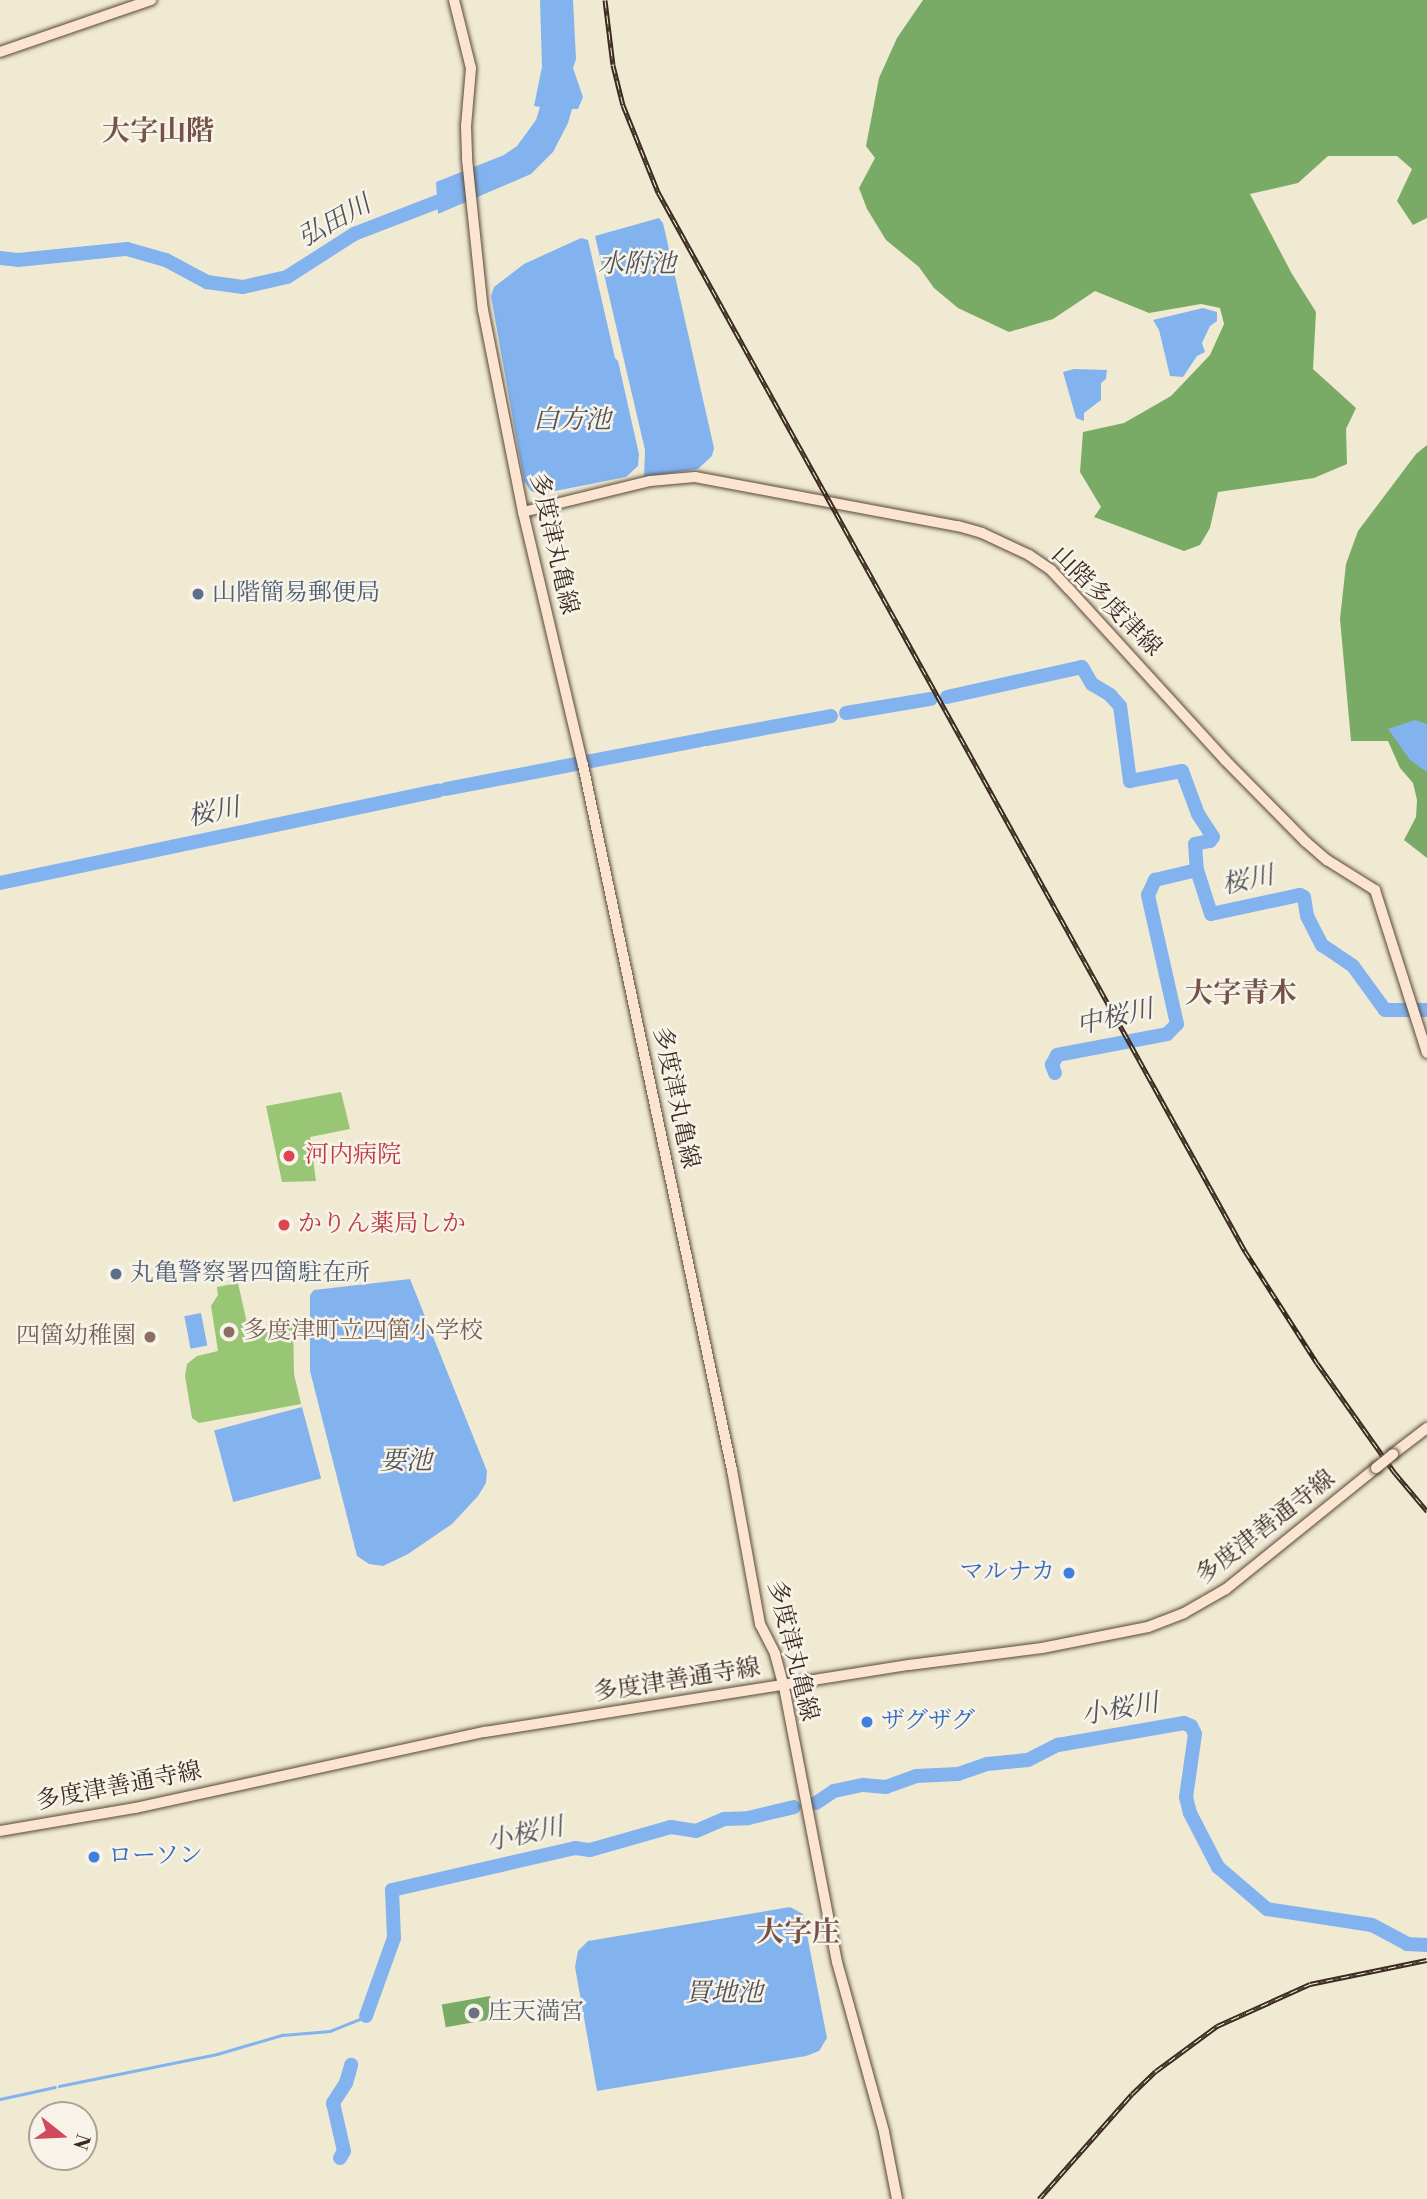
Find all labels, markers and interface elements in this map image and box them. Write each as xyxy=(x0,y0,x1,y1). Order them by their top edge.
district label: 大字山階 xyxy=(102,115,214,149)
water label: 弘田川 xyxy=(293,189,377,255)
water label: 水附池 xyxy=(598,249,676,281)
water label: 白方池 xyxy=(533,405,611,437)
street label: 多度津丸亀線 xyxy=(523,471,583,617)
street label: 山階多度津線 xyxy=(1045,541,1167,663)
place label: 山階簡易郵便局 xyxy=(212,580,380,608)
marker: 山階簡易郵便局 xyxy=(190,586,206,602)
water label: 桜川 xyxy=(185,792,243,834)
water label: 桜川 xyxy=(1219,860,1277,902)
district label: 大字青木 xyxy=(1185,977,1297,1011)
water label: 中桜川 xyxy=(1073,994,1157,1042)
street label: 多度津丸亀線 xyxy=(646,1025,704,1171)
place label: 河内病院 xyxy=(305,1142,401,1170)
marker: 河内病院 xyxy=(279,1146,299,1166)
place label: かりん薬局しか xyxy=(298,1211,466,1239)
marker: かりん薬局しか xyxy=(276,1217,292,1233)
place label: 丸亀警察署四箇駐在所 xyxy=(130,1260,370,1288)
marker: 丸亀警察署四箇駐在所 xyxy=(108,1266,124,1282)
place label: 多度津町立四箇小学校 xyxy=(243,1318,483,1346)
place label: 四箇幼稚園 xyxy=(16,1323,136,1351)
marker: 多度津町立四箇小学校 xyxy=(221,1324,237,1340)
marker: 四箇幼稚園 xyxy=(142,1329,158,1345)
water label: 要池 xyxy=(380,1446,432,1478)
street label: 多度津善通寺線 xyxy=(1191,1465,1341,1591)
place label: マルナカ xyxy=(959,1559,1055,1587)
marker: マルナカ xyxy=(1061,1565,1077,1581)
street label: 多度津丸亀線 xyxy=(761,1578,823,1724)
street label: 多度津善通寺線 xyxy=(592,1654,762,1708)
water label: 小桜川 xyxy=(1079,1688,1161,1732)
place label: ザグザグ xyxy=(881,1708,977,1736)
marker: ザグザグ xyxy=(859,1714,875,1730)
street label: 多度津善通寺線 xyxy=(34,1757,204,1817)
water label: 小桜川 xyxy=(484,1812,566,1858)
place label: ローソン xyxy=(108,1843,204,1871)
marker: ローソン xyxy=(86,1849,102,1865)
district label: 大字庄 xyxy=(756,1916,840,1950)
water label: 買地池 xyxy=(685,1978,763,2010)
place label: 庄天満宮 xyxy=(488,1999,584,2027)
marker: 庄天満宮 xyxy=(466,2005,482,2021)
north arrow xyxy=(28,2101,98,2171)
text: N xyxy=(67,2131,95,2153)

